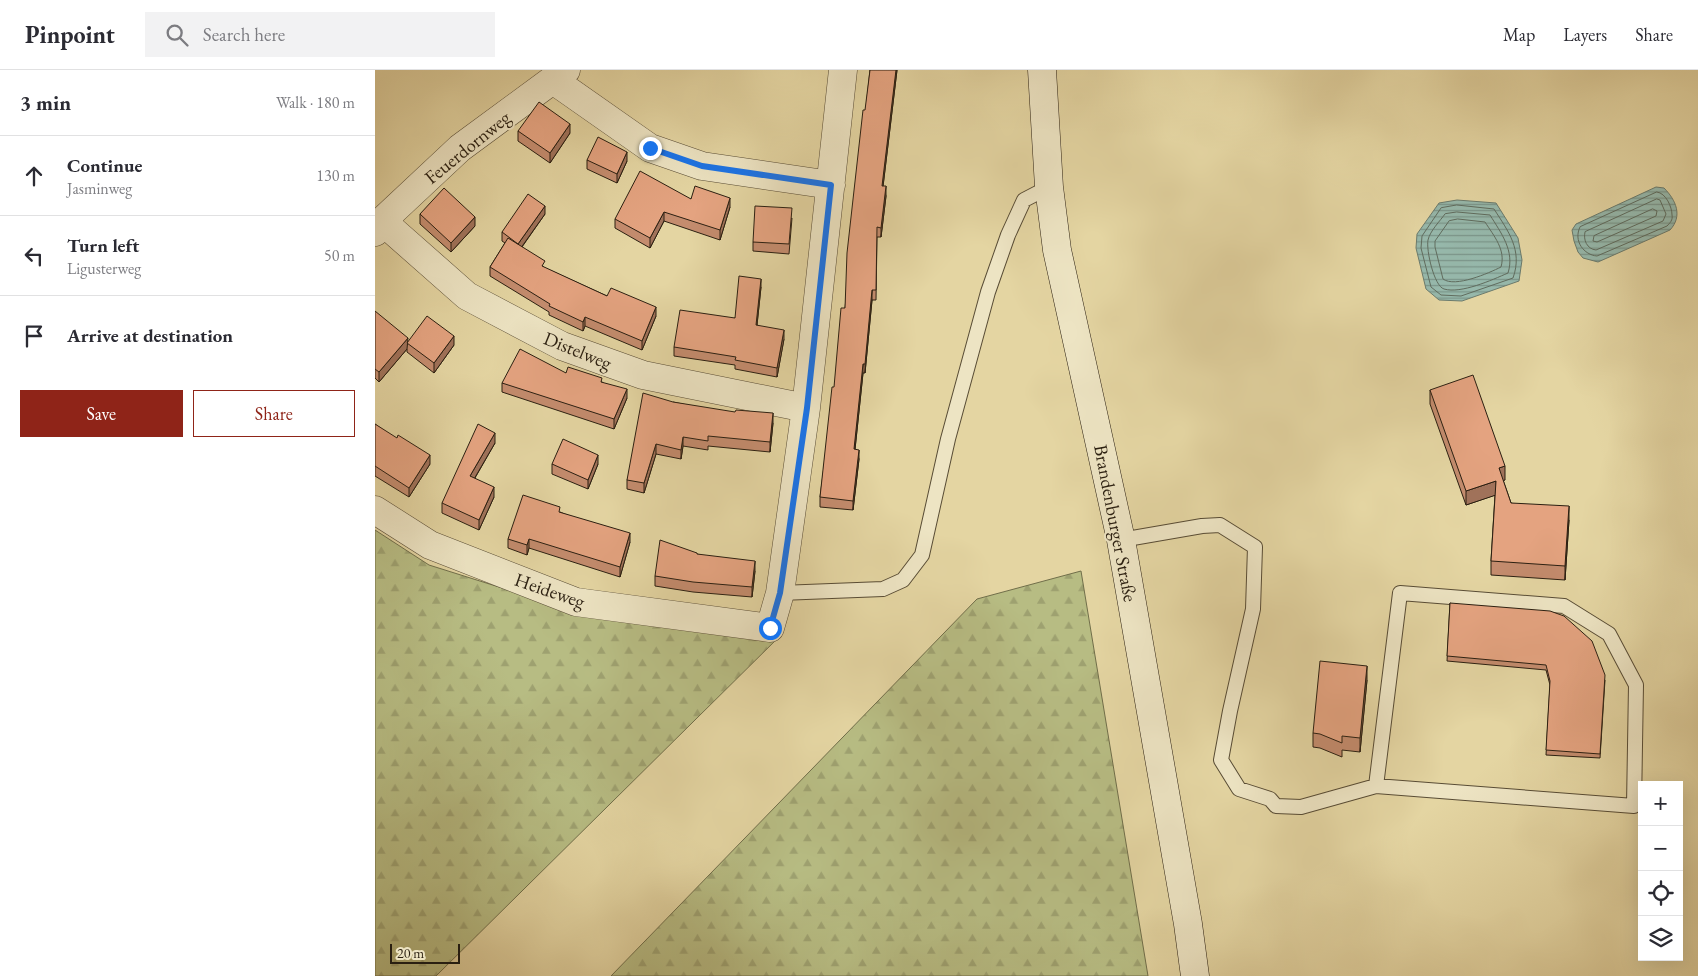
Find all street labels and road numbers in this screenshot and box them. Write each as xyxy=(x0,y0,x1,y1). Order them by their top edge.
street label: Feuerdornweg xyxy=(419,105,516,190)
street label: Distelweg xyxy=(540,326,616,376)
street label: Brandenburger Straße xyxy=(1088,442,1143,604)
street label: Heideweg xyxy=(511,567,589,614)

